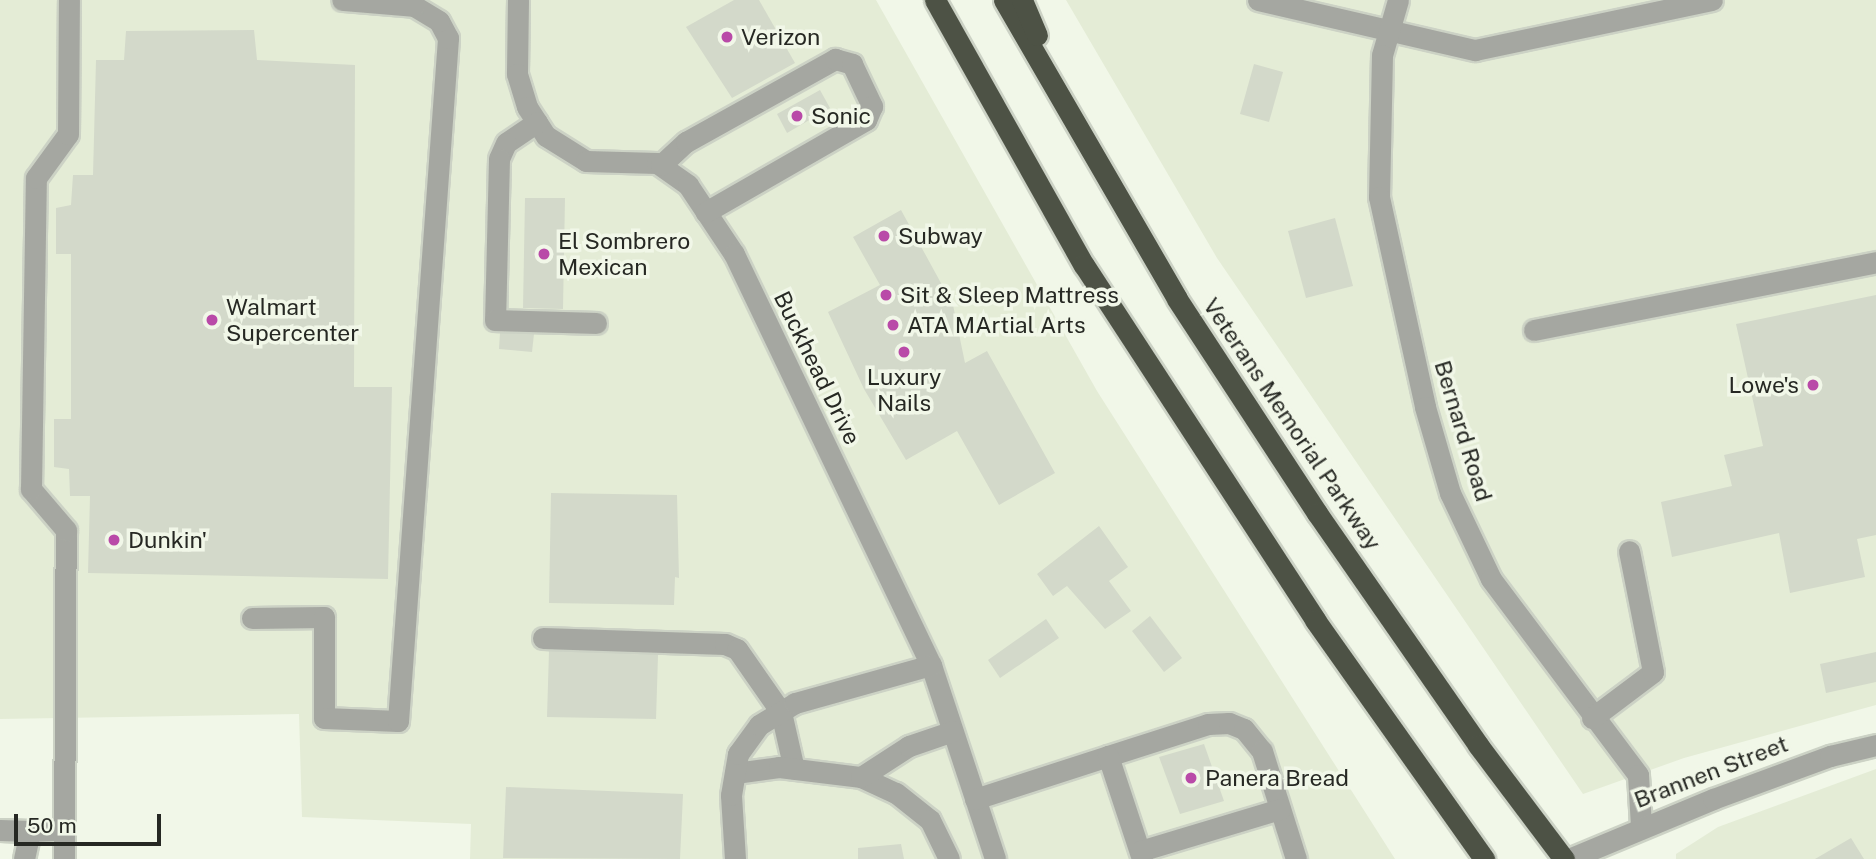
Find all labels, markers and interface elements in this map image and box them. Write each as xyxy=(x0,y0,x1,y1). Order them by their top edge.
place label: Verizon xyxy=(741,23,820,51)
marker: Verizon xyxy=(719,29,735,45)
place label: Sonic xyxy=(811,102,871,130)
marker: Sonic xyxy=(789,108,805,124)
place label: Subway xyxy=(898,222,983,250)
place label: El Sombrero Mexican xyxy=(558,227,690,281)
marker: Subway xyxy=(876,228,892,244)
marker: El Sombrero Mexican xyxy=(536,246,552,262)
place label: Sit & Sleep Mattress xyxy=(900,281,1119,309)
street label: Buckhead Drive xyxy=(768,287,866,449)
marker: Sit & Sleep Mattress xyxy=(878,287,894,303)
place label: Walmart Supercenter xyxy=(226,293,359,347)
street label: Veterans Memorial Parkway xyxy=(1197,293,1387,555)
place label: ATA MArtial Arts xyxy=(907,311,1086,339)
marker: Walmart Supercenter xyxy=(204,312,220,328)
marker: ATA MArtial Arts xyxy=(885,317,901,333)
marker: Luxury Nails xyxy=(896,344,912,360)
street label: Bernard Road xyxy=(1428,357,1498,505)
place label: Luxury Nails xyxy=(867,363,941,417)
place label: Lowe's xyxy=(1729,371,1799,399)
marker: Lowe's xyxy=(1805,377,1821,393)
place label: Dunkin' xyxy=(128,526,207,554)
marker: Dunkin' xyxy=(106,532,122,548)
street label: Brannen Street xyxy=(1630,730,1792,814)
place label: Panera Bread xyxy=(1205,764,1349,792)
marker: Panera Bread xyxy=(1183,770,1199,786)
scale bar xyxy=(18,800,164,844)
text: 50 m xyxy=(27,813,77,838)

